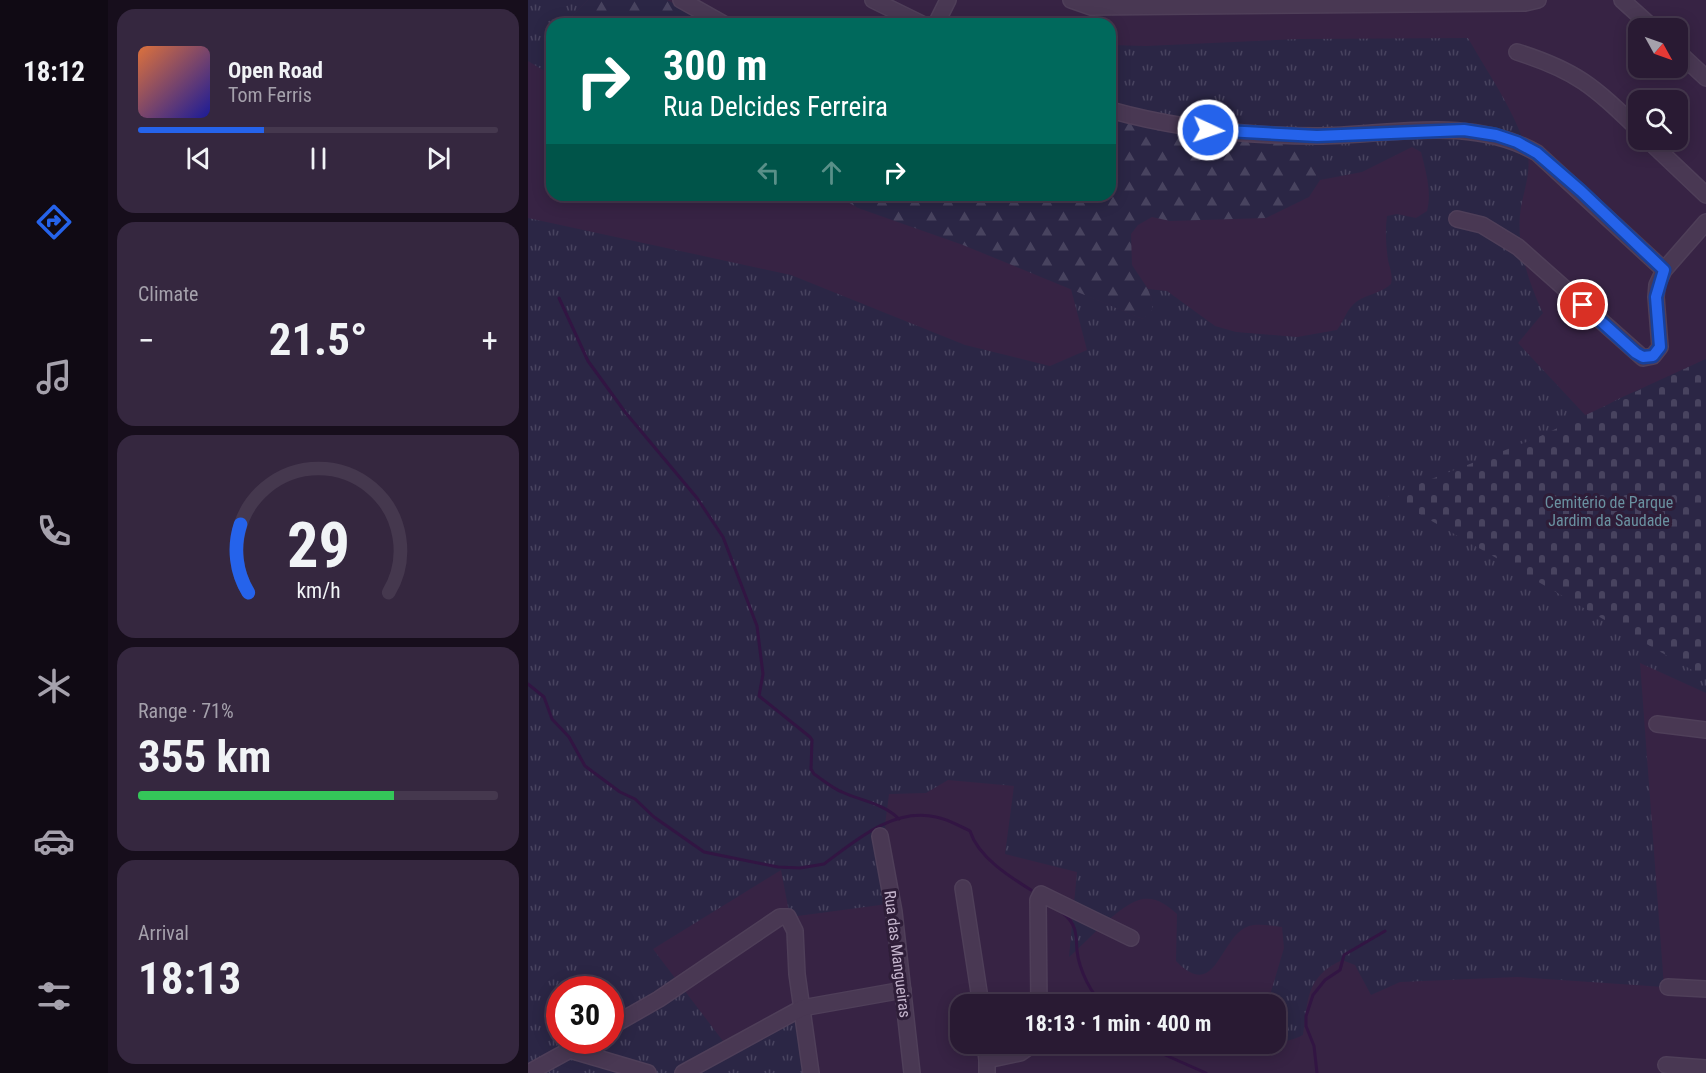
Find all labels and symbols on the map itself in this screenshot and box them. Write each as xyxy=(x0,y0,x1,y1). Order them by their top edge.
north arrow xyxy=(1628,18,1688,78)
position arrow xyxy=(1176,98,1240,162)
pin xyxy=(1557,279,1608,330)
park label: Cemitério de Parque Jardim da Saudade xyxy=(1545,493,1673,530)
street label: Rua das Mangueiras xyxy=(880,889,915,1019)
speed limit sign: 30 xyxy=(546,976,624,1054)

